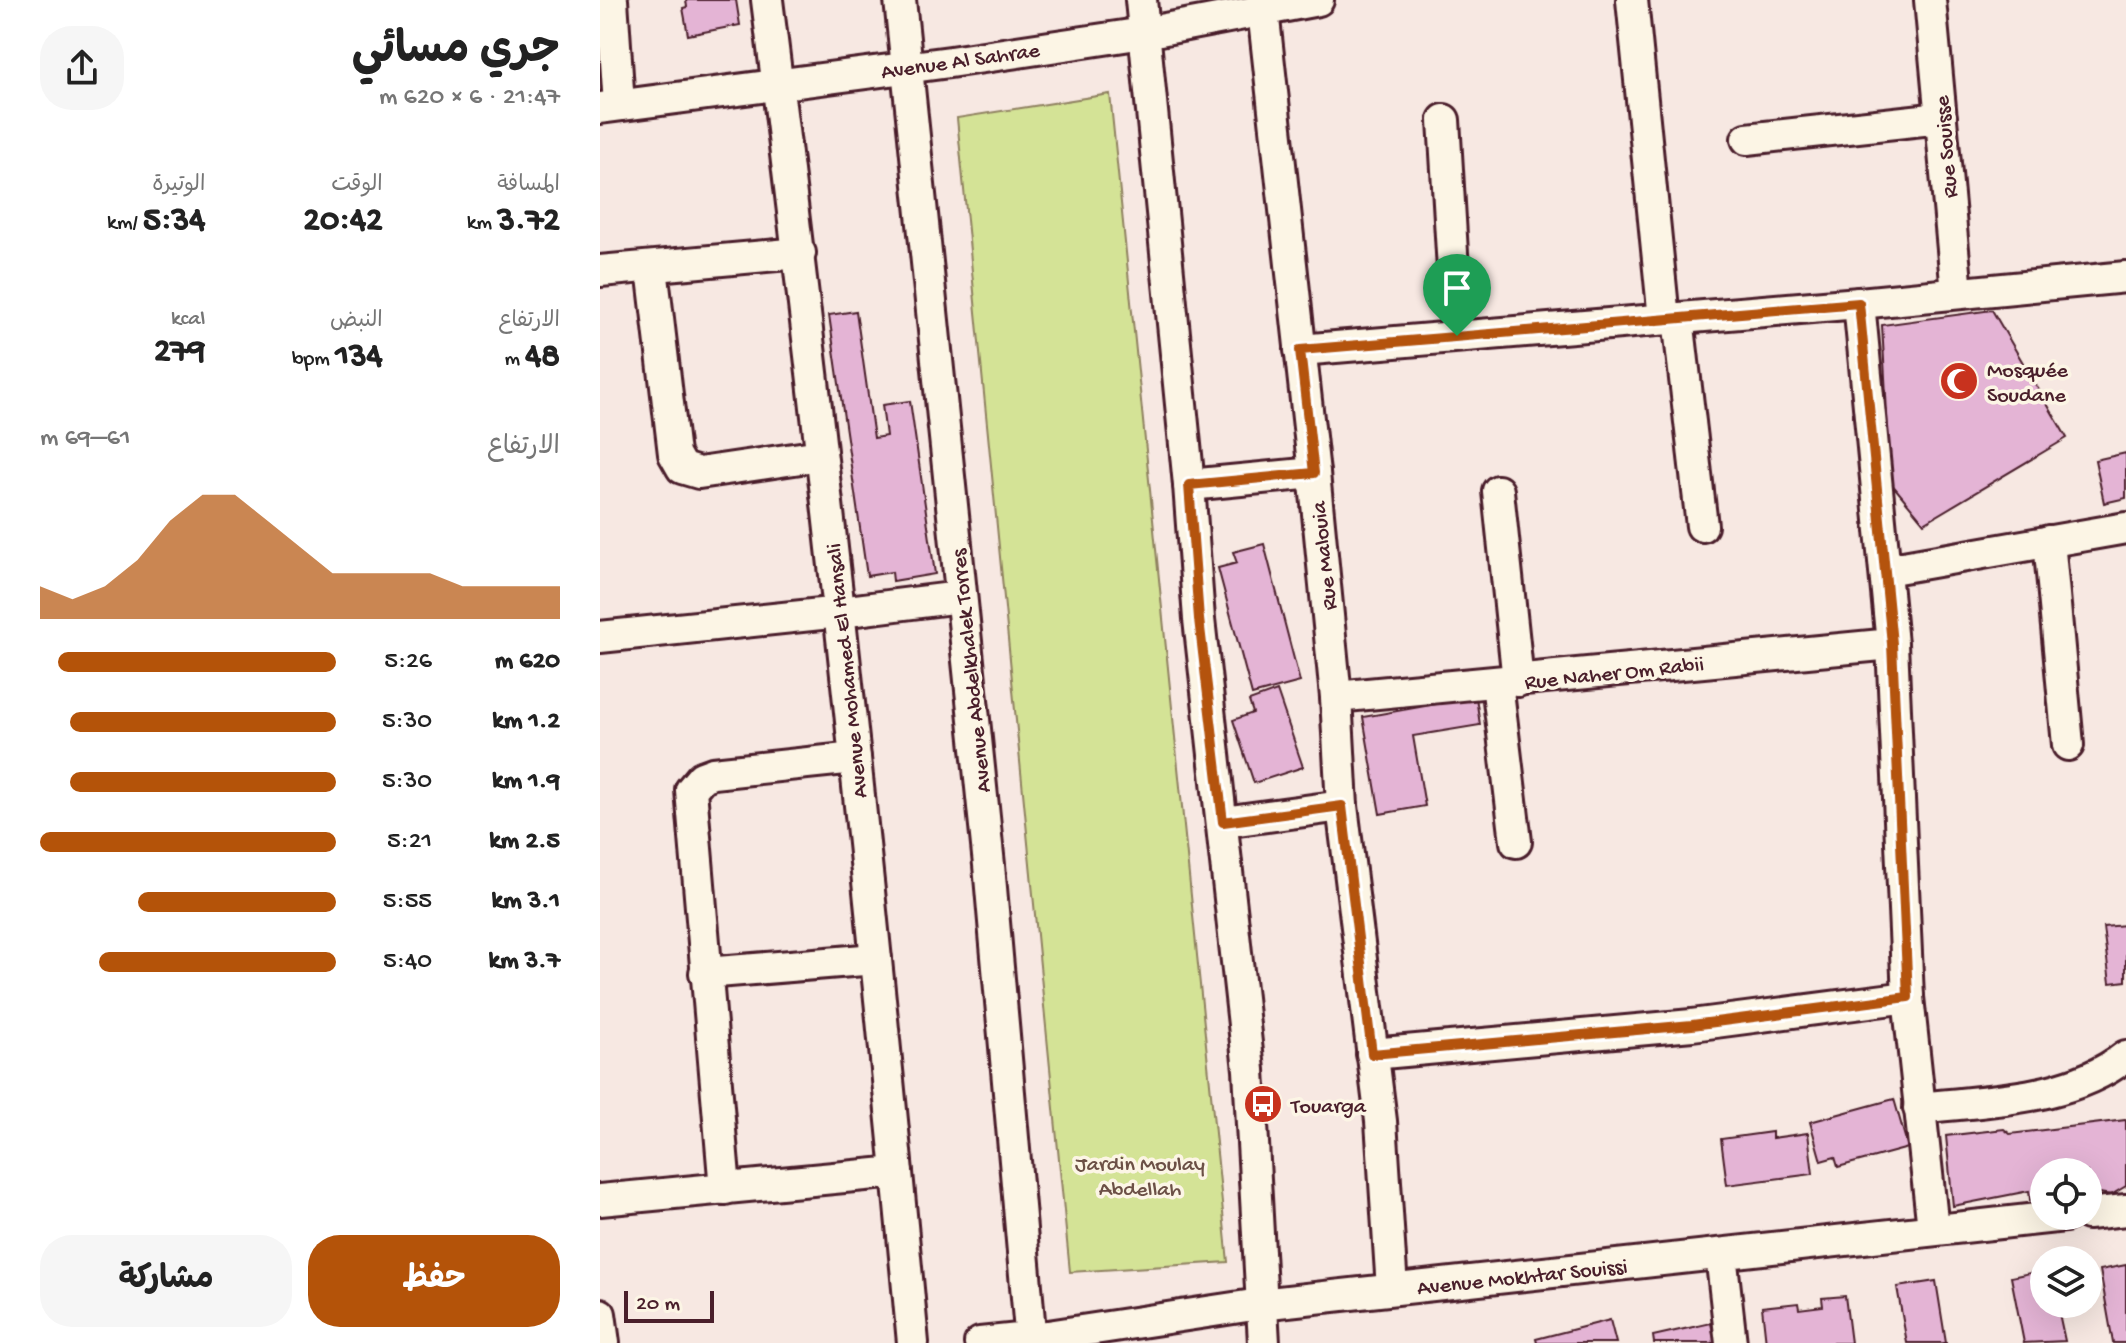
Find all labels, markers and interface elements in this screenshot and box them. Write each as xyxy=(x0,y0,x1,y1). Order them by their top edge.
button: share xyxy=(40,26,124,110)
text: جري مسائي xyxy=(352,27,560,79)
street label: Avenue Al Sahrae xyxy=(880,39,1042,87)
text: 21:47 · 6 × 620 m xyxy=(379,83,560,114)
street label: Rue Souisse xyxy=(1931,94,1965,199)
text: الوتيرة xyxy=(152,173,205,199)
text: الوقت xyxy=(331,173,383,199)
text: المسافة xyxy=(497,173,560,199)
text: 5:34 xyxy=(143,202,205,242)
text: 20:42 xyxy=(303,202,383,242)
text: 3.72 xyxy=(497,202,560,242)
text: /km xyxy=(107,211,143,237)
text: km xyxy=(467,211,497,237)
pin xyxy=(1423,254,1491,336)
icon: arrive xyxy=(1435,266,1479,310)
text: kcal xyxy=(171,307,205,333)
text: النبض xyxy=(330,309,383,335)
text: الارتفاع xyxy=(498,309,560,335)
text: 279 xyxy=(154,333,205,373)
text: 134 xyxy=(335,338,383,378)
text: 48 xyxy=(525,338,560,378)
text: bpm xyxy=(292,347,335,373)
text: m xyxy=(504,347,525,373)
place label: Mosquée Soudane xyxy=(1987,359,2069,410)
mosque icon: Mosquée Soudane xyxy=(1938,360,1980,402)
text: 61–69 m xyxy=(40,424,130,455)
text: الارتفاع xyxy=(487,433,560,464)
street label: Rue Malouia xyxy=(1307,499,1345,611)
street label: Avenue Mohamed El Hansali xyxy=(823,542,875,799)
street label: Avenue Abdelkhalek Torres xyxy=(947,546,999,794)
text: 5:26 xyxy=(384,647,432,678)
text: 620 m xyxy=(495,647,560,678)
street label: Rue Naher Om Rabii xyxy=(1523,653,1705,697)
text: 5:30 xyxy=(382,707,432,738)
text: 1.2 km xyxy=(492,707,560,738)
text: 5:30 xyxy=(382,767,432,798)
text: 1.9 km xyxy=(492,767,560,798)
text: 5:21 xyxy=(387,827,432,858)
text: 2.5 km xyxy=(489,827,560,858)
text: 5:55 xyxy=(383,887,432,918)
text: 3.1 km xyxy=(492,887,560,918)
text: 5:40 xyxy=(383,947,432,978)
text: 3.7 km xyxy=(489,947,560,978)
bus stop icon: Touarga xyxy=(1242,1083,1284,1125)
place label: Touarga xyxy=(1289,1095,1367,1121)
park label: Jardin Moulay Abdellah xyxy=(1075,1153,1205,1204)
map controls xyxy=(2030,1158,2102,1318)
button: locate xyxy=(2030,1158,2102,1230)
button: مشاركة xyxy=(40,1235,292,1327)
button: حفظ xyxy=(308,1235,560,1327)
button: layers xyxy=(2030,1246,2102,1318)
street label: Avenue Mokhtar Souissi xyxy=(1416,1255,1629,1303)
scale bar xyxy=(624,1287,714,1323)
text: 20 m xyxy=(636,1292,680,1318)

